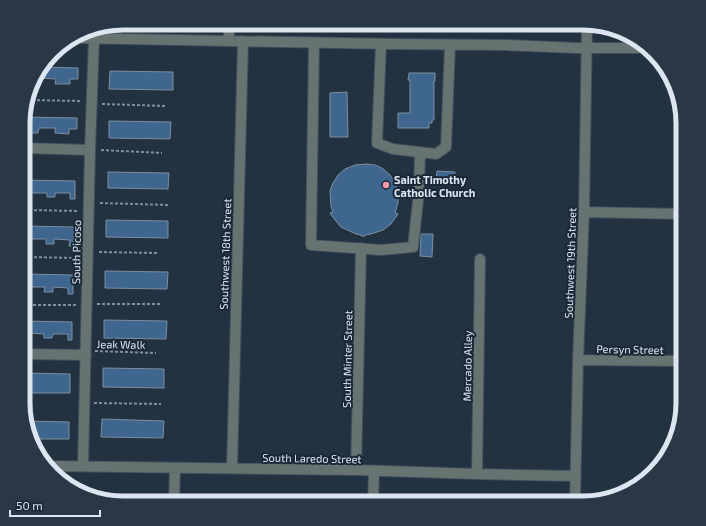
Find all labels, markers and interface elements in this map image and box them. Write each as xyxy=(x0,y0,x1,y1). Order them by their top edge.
place label: Saint Timothy Catholic Church xyxy=(394,173,475,199)
marker: Saint Timothy Catholic Church xyxy=(381,180,391,190)
street label: Southwest 18th Street xyxy=(217,198,233,310)
street label: Southwest 19th Street xyxy=(562,207,578,319)
street label: South Picoso xyxy=(69,220,83,284)
street label: South Minter Street xyxy=(340,310,354,408)
street label: Mercado Alley xyxy=(460,330,474,402)
street label: Jeak Walk xyxy=(97,337,146,351)
street label: Persyn Street xyxy=(596,342,664,356)
street label: South Laredo Street xyxy=(262,451,362,465)
scale bar xyxy=(10,492,100,518)
text: 50 m xyxy=(16,498,43,512)

